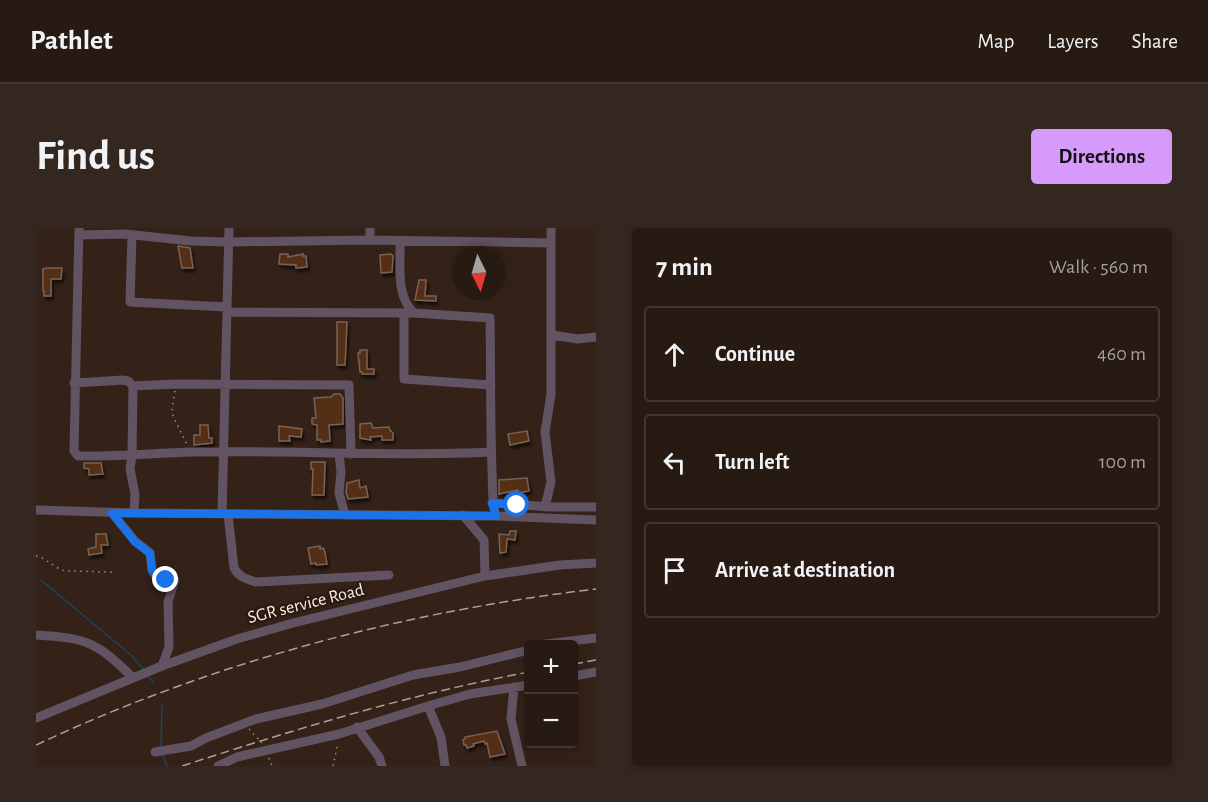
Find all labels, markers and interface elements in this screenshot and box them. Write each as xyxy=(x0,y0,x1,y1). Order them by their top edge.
text: Pathlet xyxy=(30,27,113,55)
text: Map xyxy=(978,31,1014,52)
text: Layers xyxy=(1047,31,1098,52)
text: Share xyxy=(1131,31,1178,52)
button: Directions xyxy=(1031,129,1172,184)
text: Find us xyxy=(36,135,155,177)
north arrow xyxy=(452,246,506,300)
text: 7 min xyxy=(656,254,713,280)
text: Walk · 560 m xyxy=(1049,257,1148,277)
icon: ahead xyxy=(658,338,691,371)
text: Continue xyxy=(715,343,795,365)
text: 460 m xyxy=(1097,344,1146,364)
icon: left xyxy=(658,446,691,479)
text: Turn left xyxy=(715,451,789,473)
text: 100 m xyxy=(1099,452,1146,472)
route start xyxy=(503,491,529,517)
icon: arrive xyxy=(658,554,691,587)
text: Arrive at destination xyxy=(715,559,895,581)
route end xyxy=(152,566,178,592)
street label: SGR service Road xyxy=(246,581,366,627)
map controls xyxy=(524,640,578,748)
button: + xyxy=(524,640,578,694)
button: − xyxy=(524,694,578,748)

